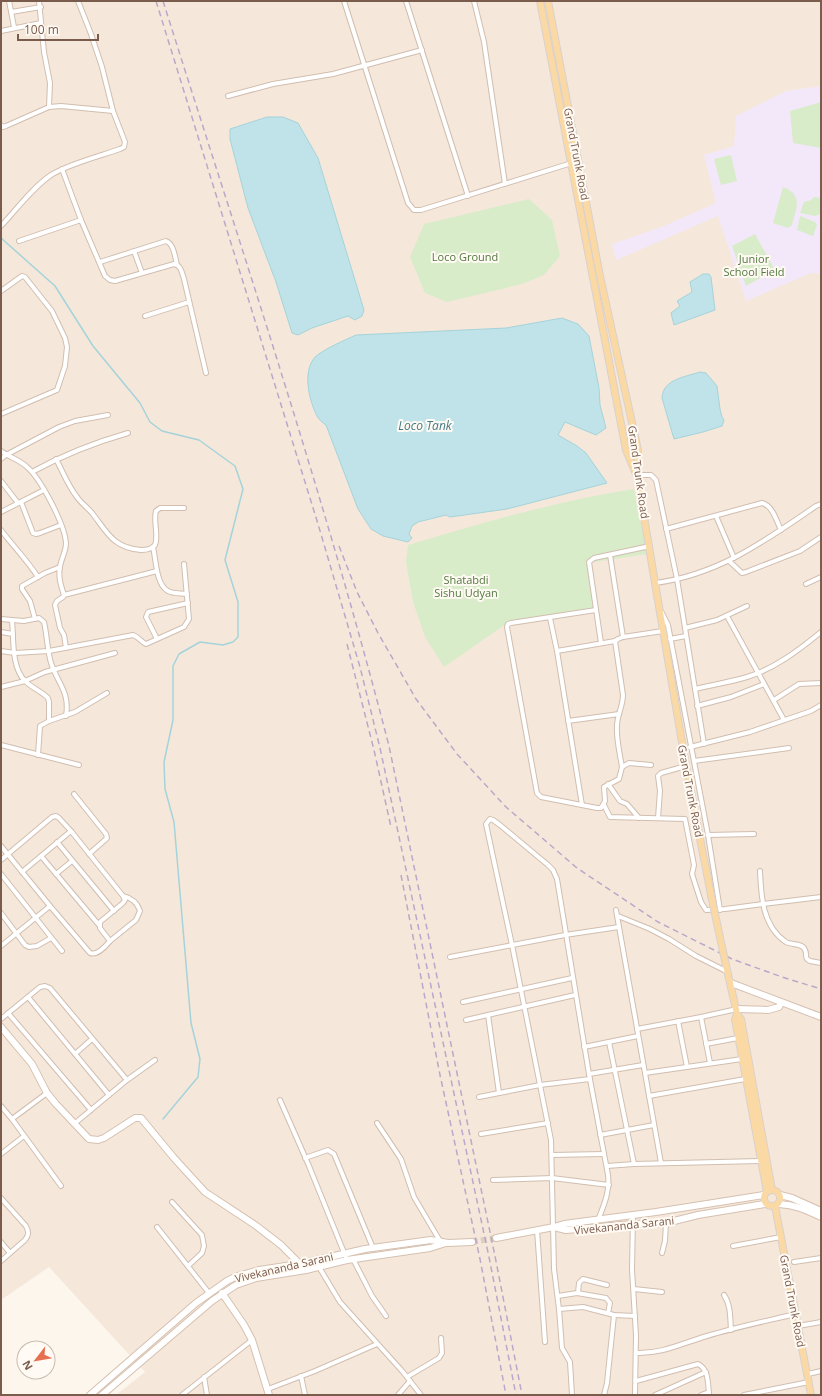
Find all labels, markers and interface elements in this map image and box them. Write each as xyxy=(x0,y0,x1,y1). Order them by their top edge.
scale bar xyxy=(18,16,98,42)
text: 100 m xyxy=(24,21,59,38)
street label: Grand Trunk Road xyxy=(561,106,593,202)
park label: Loco Ground xyxy=(432,249,498,264)
park label: Junior School Field xyxy=(723,251,785,279)
water label: Loco Tank xyxy=(398,417,453,434)
street label: Grand Trunk Road xyxy=(625,424,653,520)
park label: Shatabdi Sishu Udyan xyxy=(434,572,498,600)
street label: Grand Trunk Road xyxy=(675,743,707,839)
street label: Vivekananda Sarani xyxy=(573,1212,675,1238)
street label: Vivekananda Sarani xyxy=(233,1248,335,1286)
street label: Grand Trunk Road xyxy=(777,1253,809,1349)
north arrow xyxy=(16,1340,56,1380)
text: N xyxy=(18,1358,36,1373)

